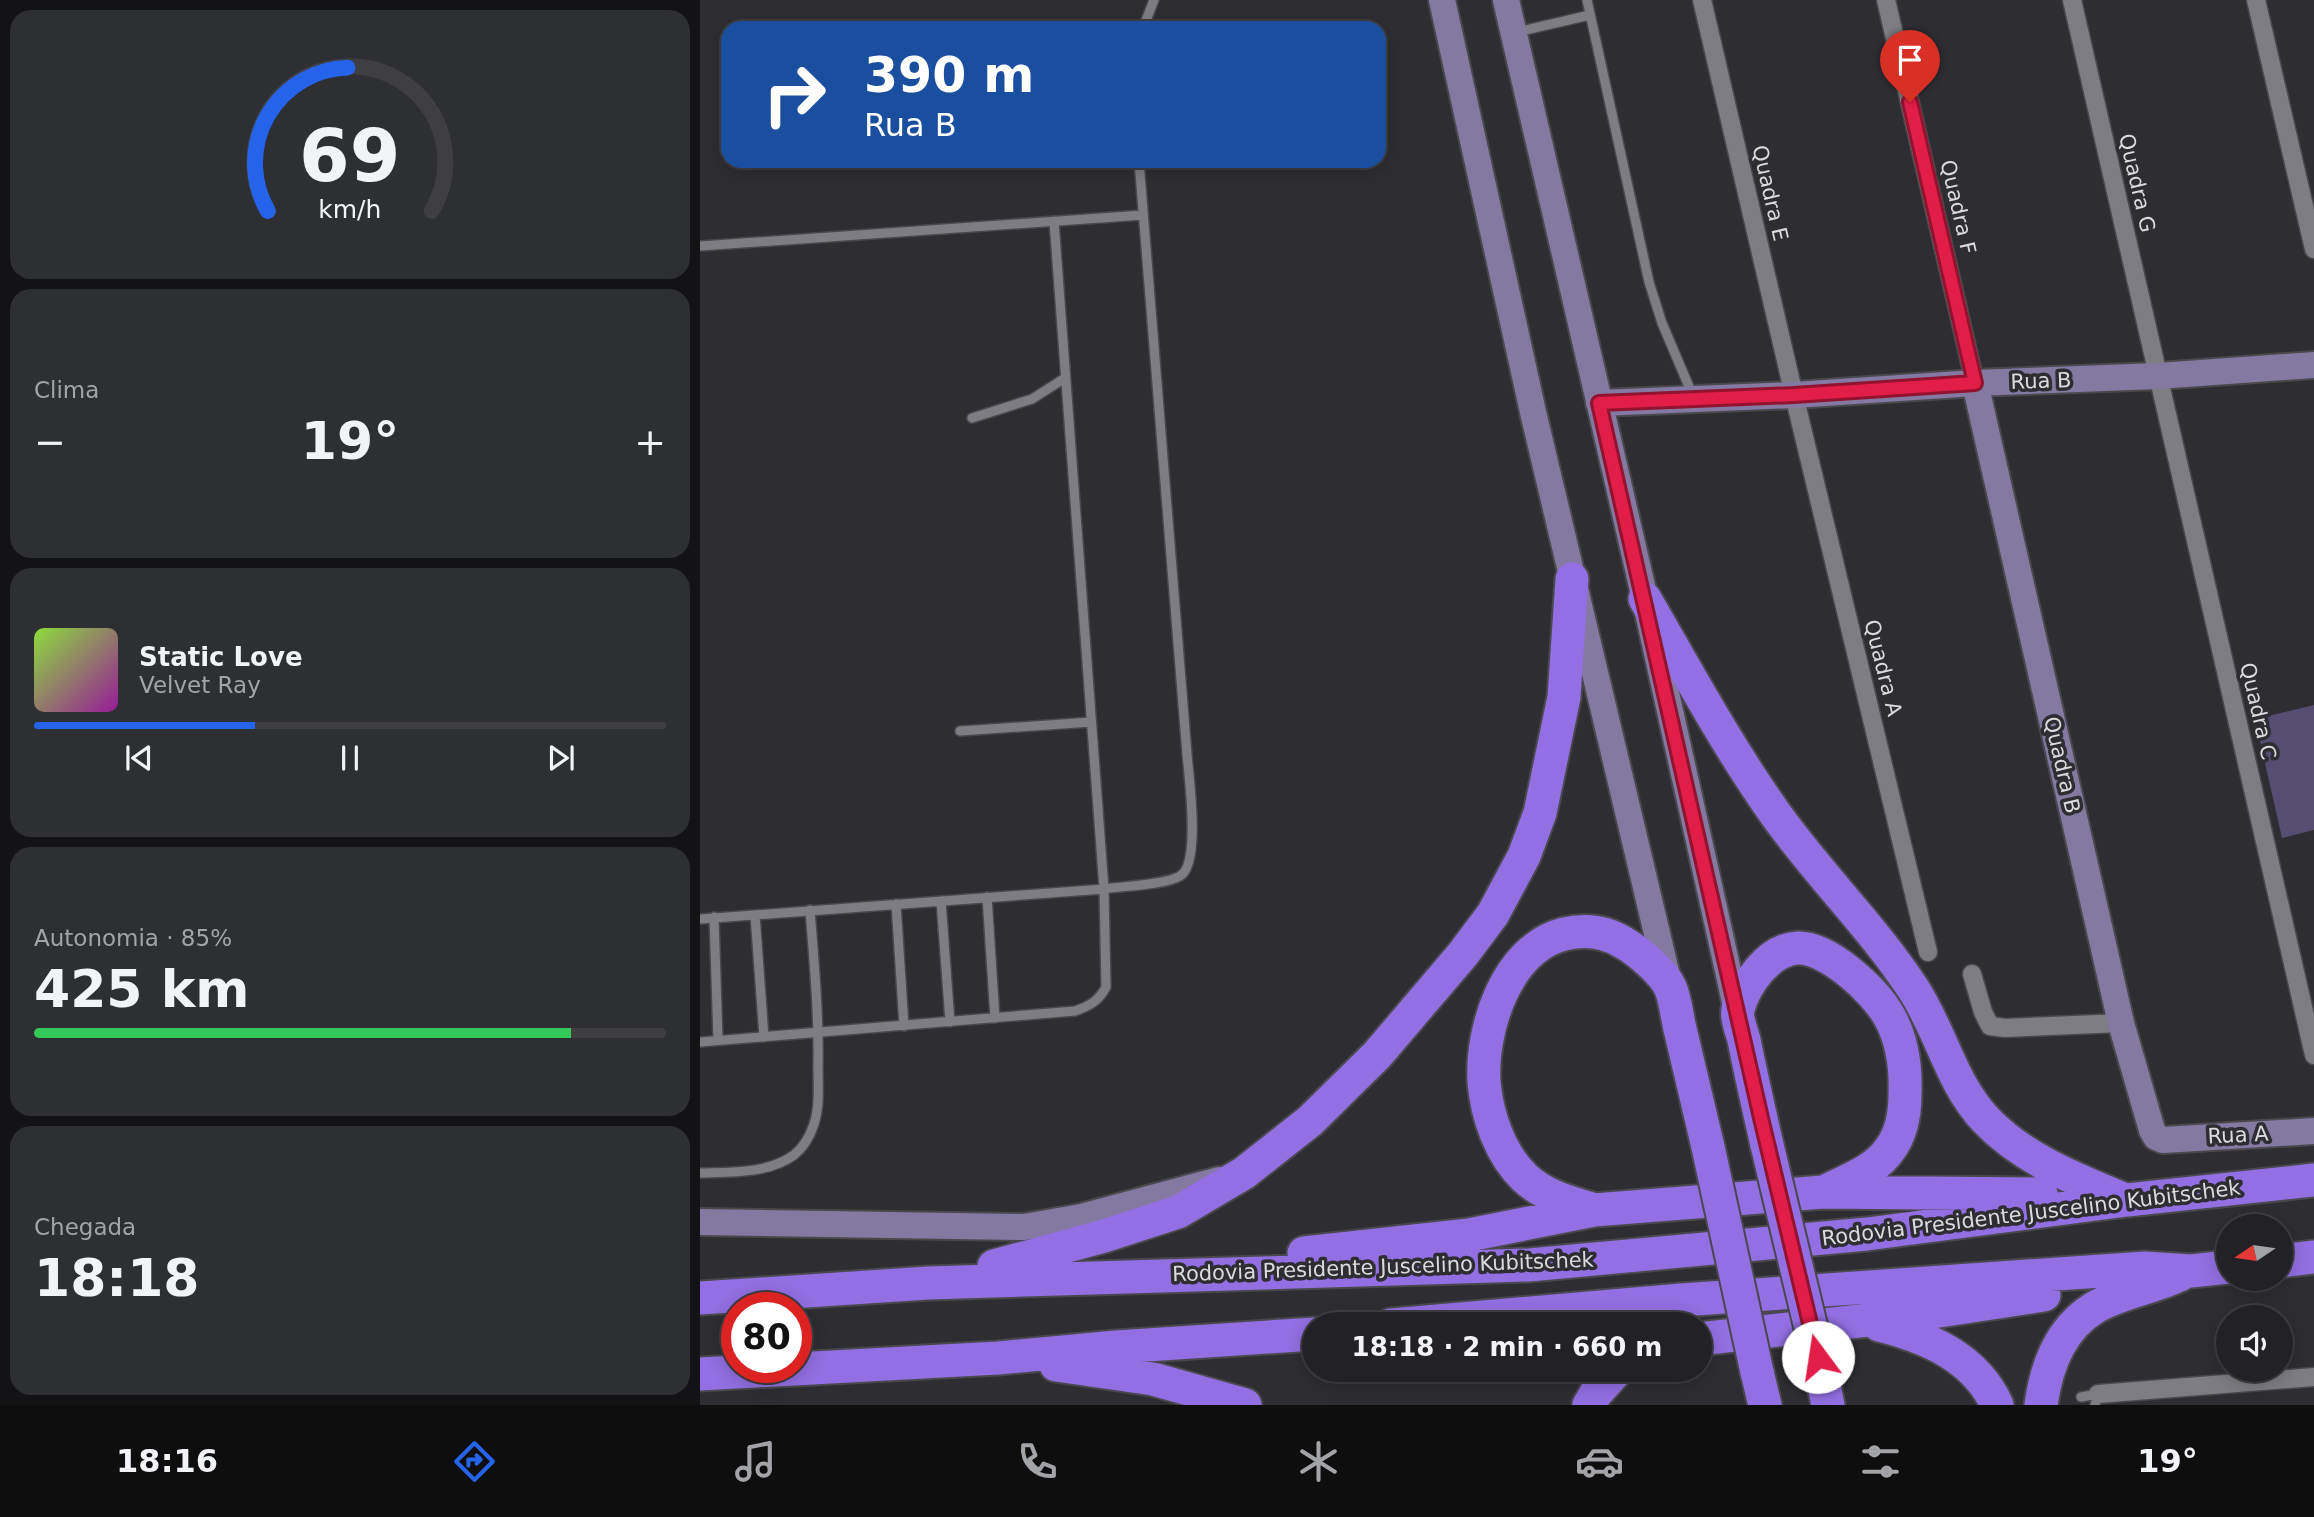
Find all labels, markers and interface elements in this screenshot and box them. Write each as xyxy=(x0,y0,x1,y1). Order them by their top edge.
pin xyxy=(1880,30,1940,102)
icon: arrive xyxy=(1891,41,1929,79)
text: 390 m xyxy=(864,47,1034,104)
icon: right xyxy=(749,49,840,140)
text: Rua B xyxy=(864,106,957,144)
text: 69 xyxy=(299,113,401,198)
street label: Quadra G xyxy=(2114,131,2160,235)
street label: Quadra E xyxy=(1747,143,1793,243)
street label: Quadra F xyxy=(1935,157,1981,257)
text: km/h xyxy=(318,194,382,223)
street label: Rua B xyxy=(2010,368,2072,394)
text: Clima xyxy=(34,377,99,403)
text: 19° xyxy=(301,411,399,471)
text: − xyxy=(34,420,66,464)
text: + xyxy=(634,420,666,464)
street label: Quadra A xyxy=(1859,617,1907,719)
text: Static Love xyxy=(139,642,303,672)
street label: Quadra C xyxy=(2235,660,2281,762)
text: Velvet Ray xyxy=(139,672,261,698)
street label: Quadra B xyxy=(2039,714,2085,816)
icon: previous xyxy=(120,739,158,777)
icon: pause xyxy=(331,739,369,777)
icon: next xyxy=(542,739,580,777)
text: Autonomia · 85% xyxy=(34,925,232,951)
text: 425 km xyxy=(34,959,249,1019)
street label: Rua A xyxy=(2207,1121,2270,1149)
street label: Rodovia Presidente Juscelino Kubitschek xyxy=(1820,1175,2243,1251)
text: Chegada xyxy=(34,1214,136,1240)
north arrow xyxy=(2216,1214,2292,1292)
map controls xyxy=(2216,1214,2293,1382)
text: 18:18 xyxy=(34,1248,200,1308)
street label: Rodovia Presidente Juscelino Kubitschek xyxy=(1172,1248,1595,1286)
speed limit sign: 80 xyxy=(721,1292,812,1383)
button: sound xyxy=(2216,1305,2293,1382)
position arrow xyxy=(1781,1320,1855,1394)
text: 18:18 · 2 min · 660 m xyxy=(1352,1332,1662,1362)
icon: directions xyxy=(450,1437,499,1486)
icon: music xyxy=(731,1437,780,1486)
icon: phone xyxy=(1013,1437,1062,1486)
icon: climate xyxy=(1294,1437,1343,1486)
icon: car xyxy=(1575,1437,1624,1486)
icon: filters xyxy=(1856,1437,1905,1486)
text: 18:16 xyxy=(116,1442,218,1480)
text: 19° xyxy=(2137,1442,2198,1480)

